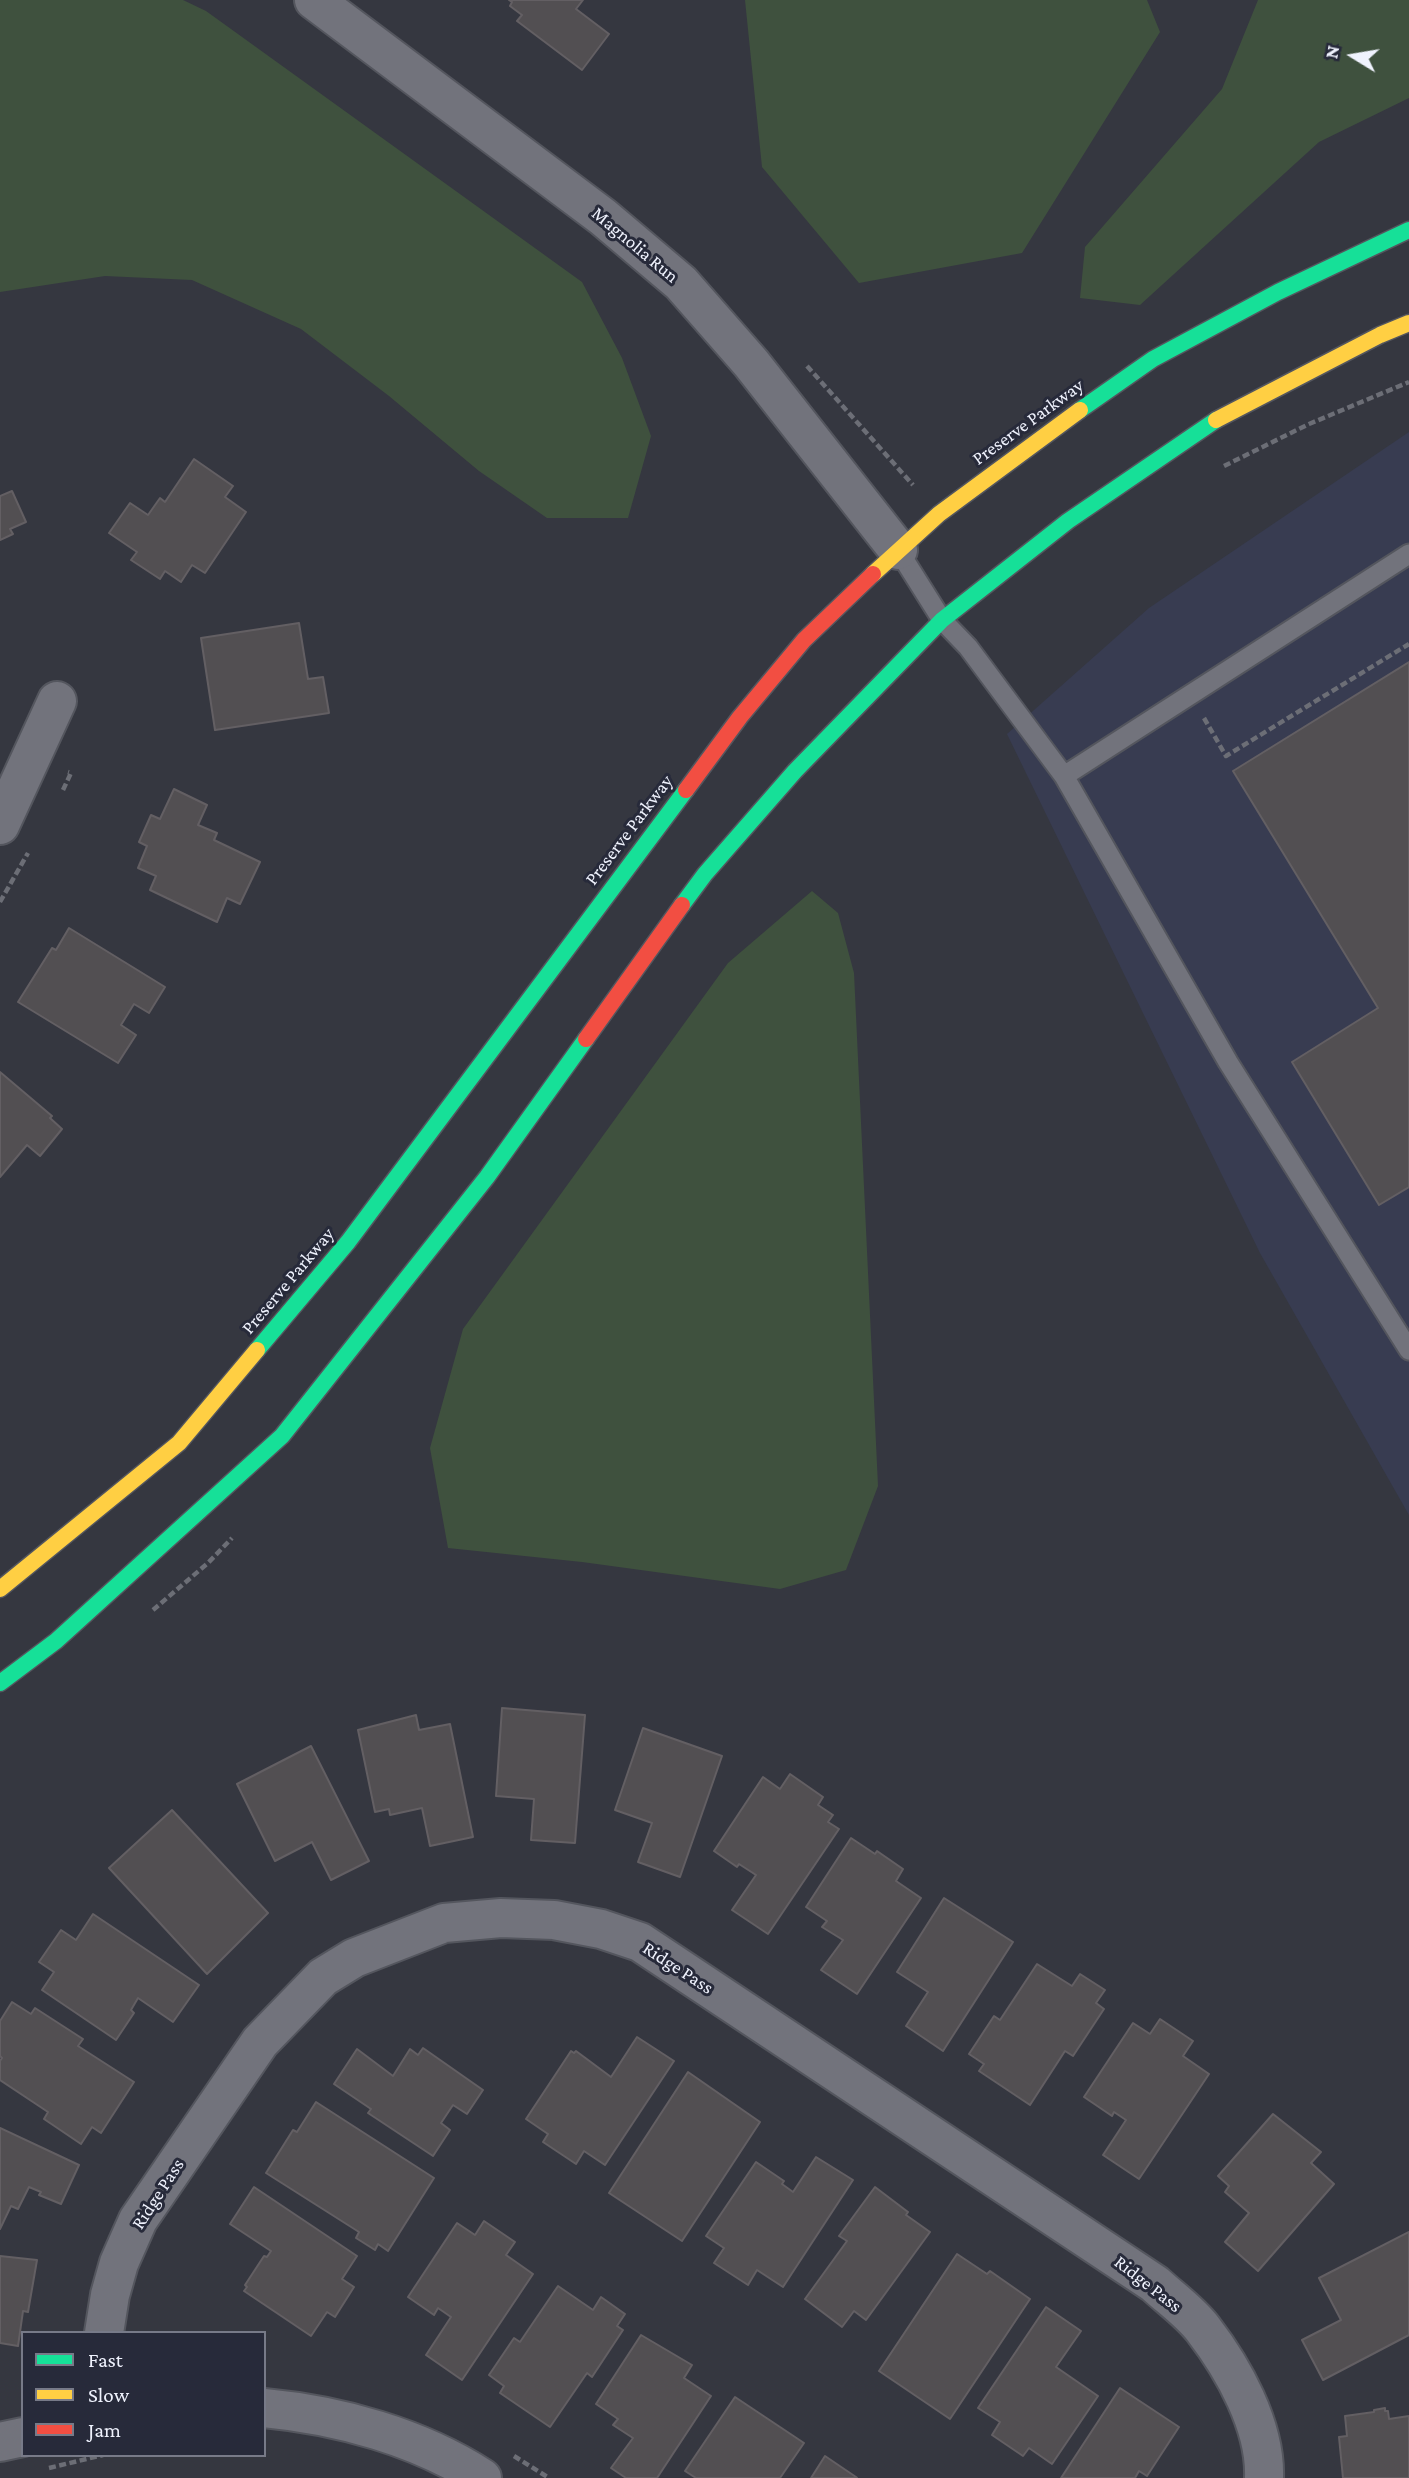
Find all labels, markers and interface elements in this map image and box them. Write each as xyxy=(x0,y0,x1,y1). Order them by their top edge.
north arrow xyxy=(1318,21,1388,91)
text: N xyxy=(1320,44,1343,60)
street label: Magnolia Run xyxy=(587,202,683,288)
street label: Preserve Parkway xyxy=(968,374,1088,470)
street label: Preserve Parkway xyxy=(580,770,678,890)
street label: Preserve Parkway xyxy=(237,1223,339,1339)
street label: Ridge Pass xyxy=(638,1937,718,1999)
street label: Ridge Pass xyxy=(127,2154,189,2234)
street label: Ridge Pass xyxy=(1110,2251,1186,2317)
legend xyxy=(21,2331,266,2457)
text: Fast xyxy=(88,2348,123,2372)
text: Slow xyxy=(88,2383,129,2407)
text: Jam xyxy=(88,2418,121,2442)

